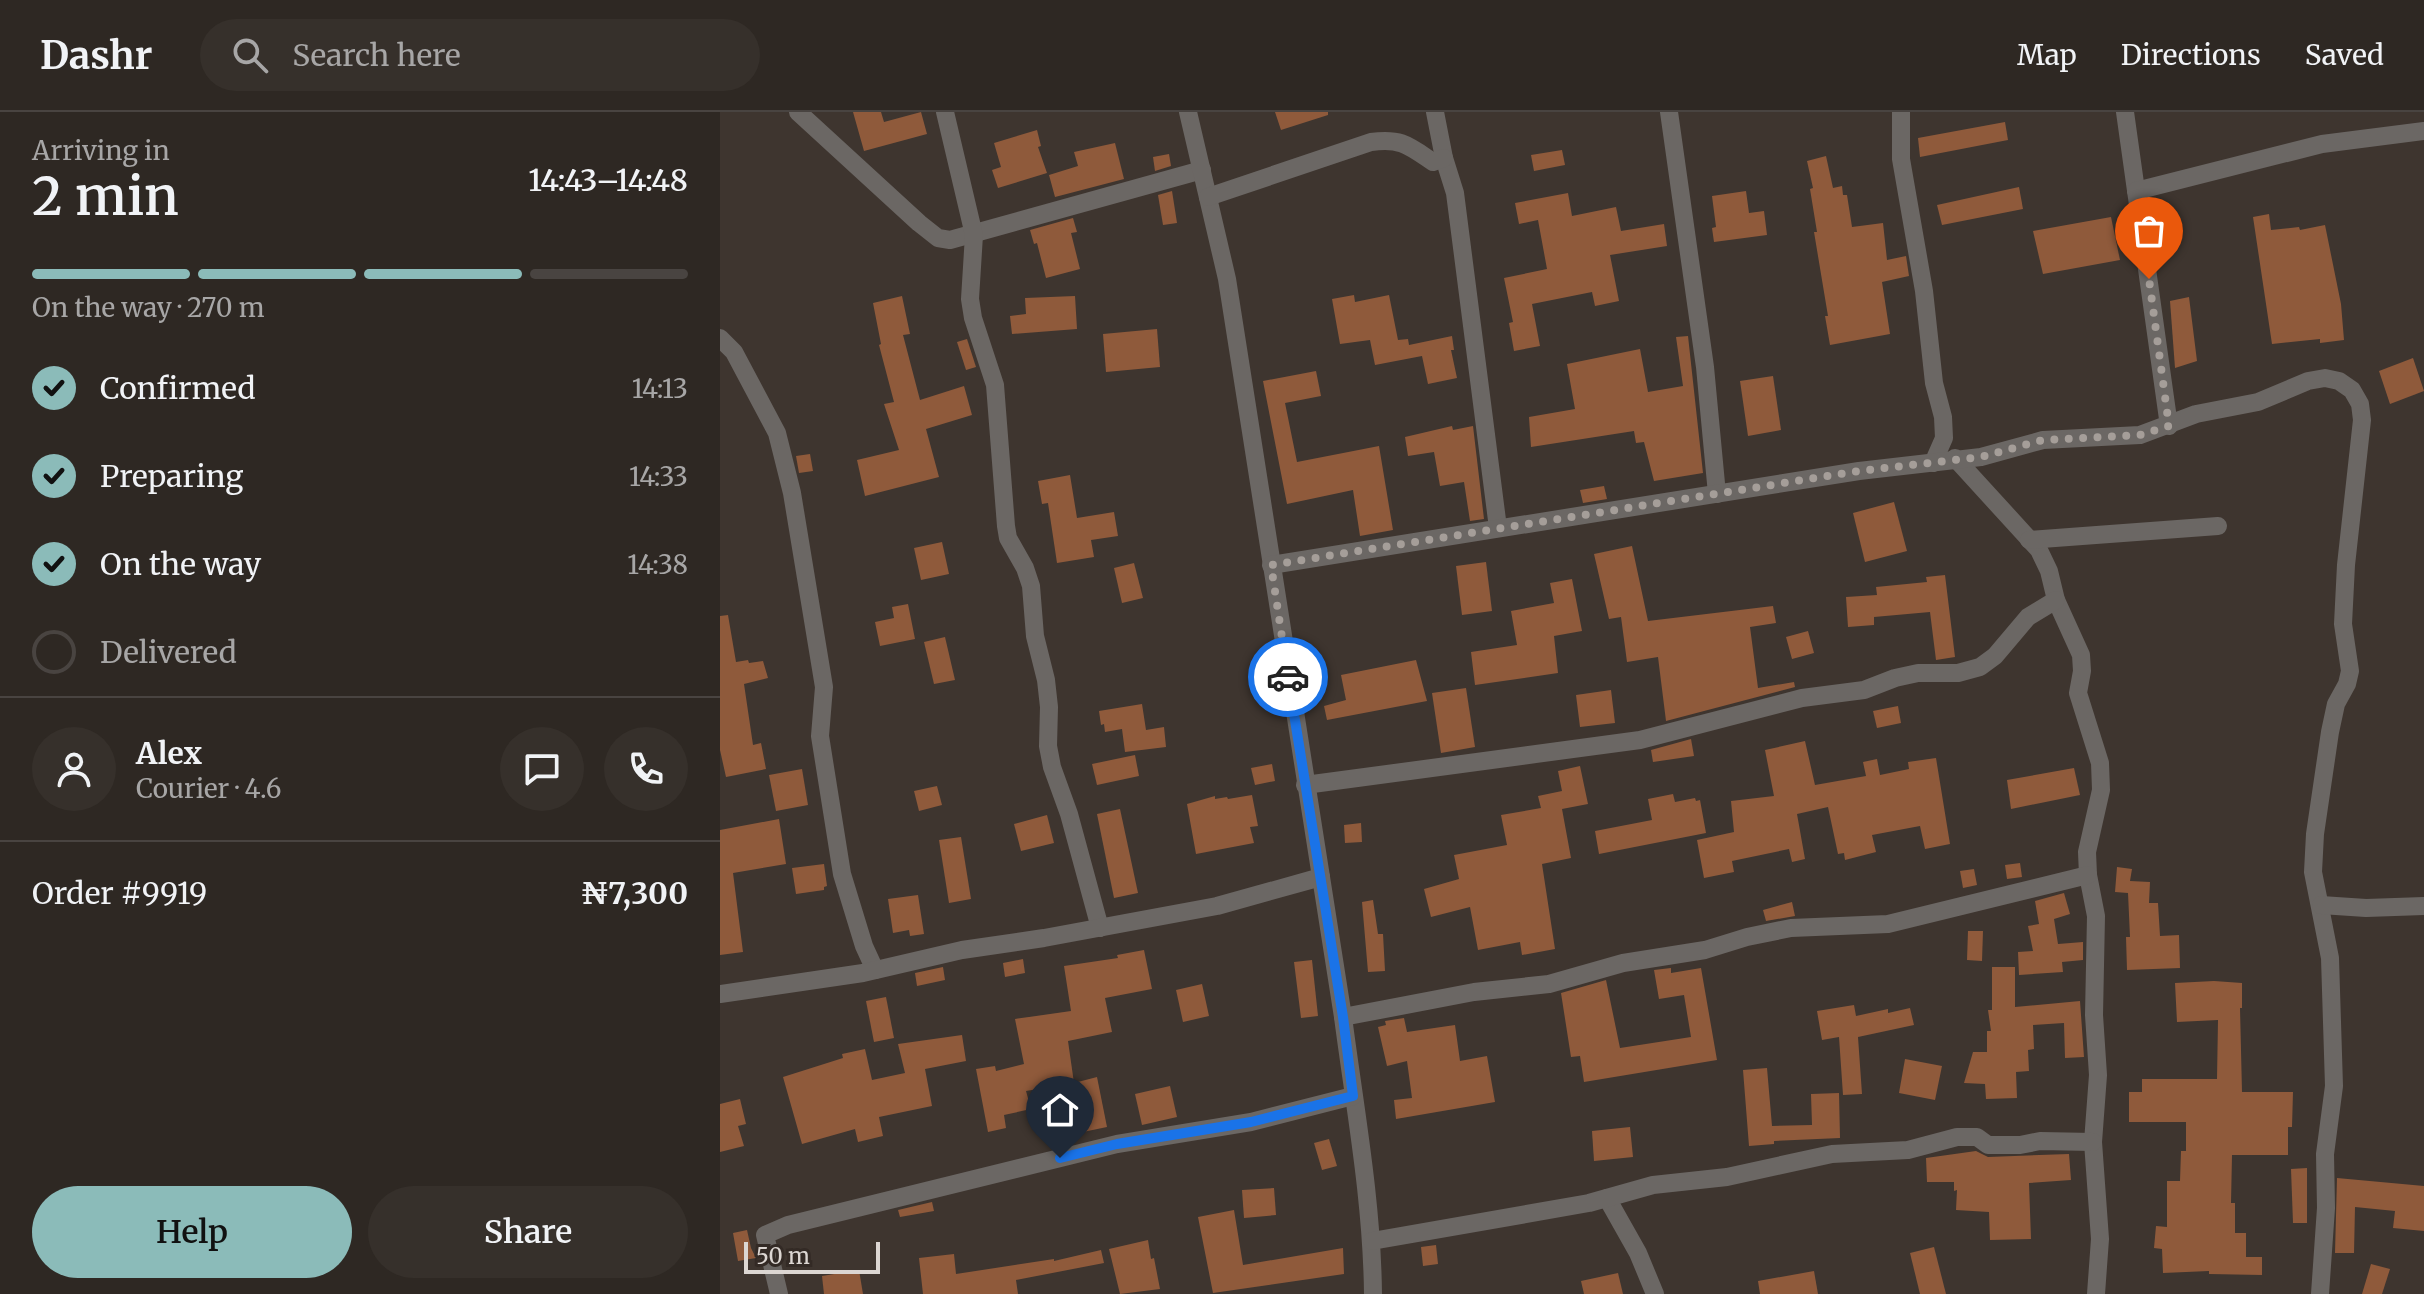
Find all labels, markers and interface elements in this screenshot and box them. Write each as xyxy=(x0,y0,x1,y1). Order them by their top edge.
search box xyxy=(200,19,760,91)
text: Dashr xyxy=(40,32,152,79)
icon: search xyxy=(228,33,272,77)
text: Search here xyxy=(292,36,461,74)
text: Map xyxy=(2017,37,2077,73)
text: Directions xyxy=(2121,37,2261,73)
text: Saved xyxy=(2305,37,2384,73)
text: Arriving in xyxy=(32,134,170,167)
text: 14:43–14:48 xyxy=(528,161,688,199)
text: 2 min xyxy=(32,164,179,229)
pin xyxy=(2115,197,2183,279)
icon: bag xyxy=(2127,209,2171,253)
text: On the way · 270 m xyxy=(32,291,264,324)
icon: check xyxy=(32,366,76,410)
text: Confirmed xyxy=(100,369,255,407)
text: 14:13 xyxy=(632,372,688,405)
icon: check xyxy=(32,454,76,498)
text: Preparing xyxy=(100,457,243,495)
text: 14:33 xyxy=(629,460,688,493)
icon: check xyxy=(32,542,76,586)
text: On the way xyxy=(100,545,261,583)
text: 14:38 xyxy=(627,548,688,581)
text: Delivered xyxy=(100,633,237,671)
courier xyxy=(1248,637,1328,717)
icon: car xyxy=(1266,655,1310,699)
button: person xyxy=(32,727,116,811)
button: chat xyxy=(500,727,584,811)
button: phone xyxy=(604,727,688,811)
text: Alex xyxy=(136,734,202,772)
text: Courier · 4.6 xyxy=(136,772,282,805)
text: Order #9919 xyxy=(32,874,207,912)
text: ₦7,300 xyxy=(580,874,688,912)
pin xyxy=(1026,1076,1094,1158)
icon: home xyxy=(1038,1088,1082,1132)
button: Help xyxy=(32,1186,352,1278)
button: Share xyxy=(368,1186,688,1278)
scale bar xyxy=(744,1238,880,1274)
text: 50 m xyxy=(756,1242,810,1270)

